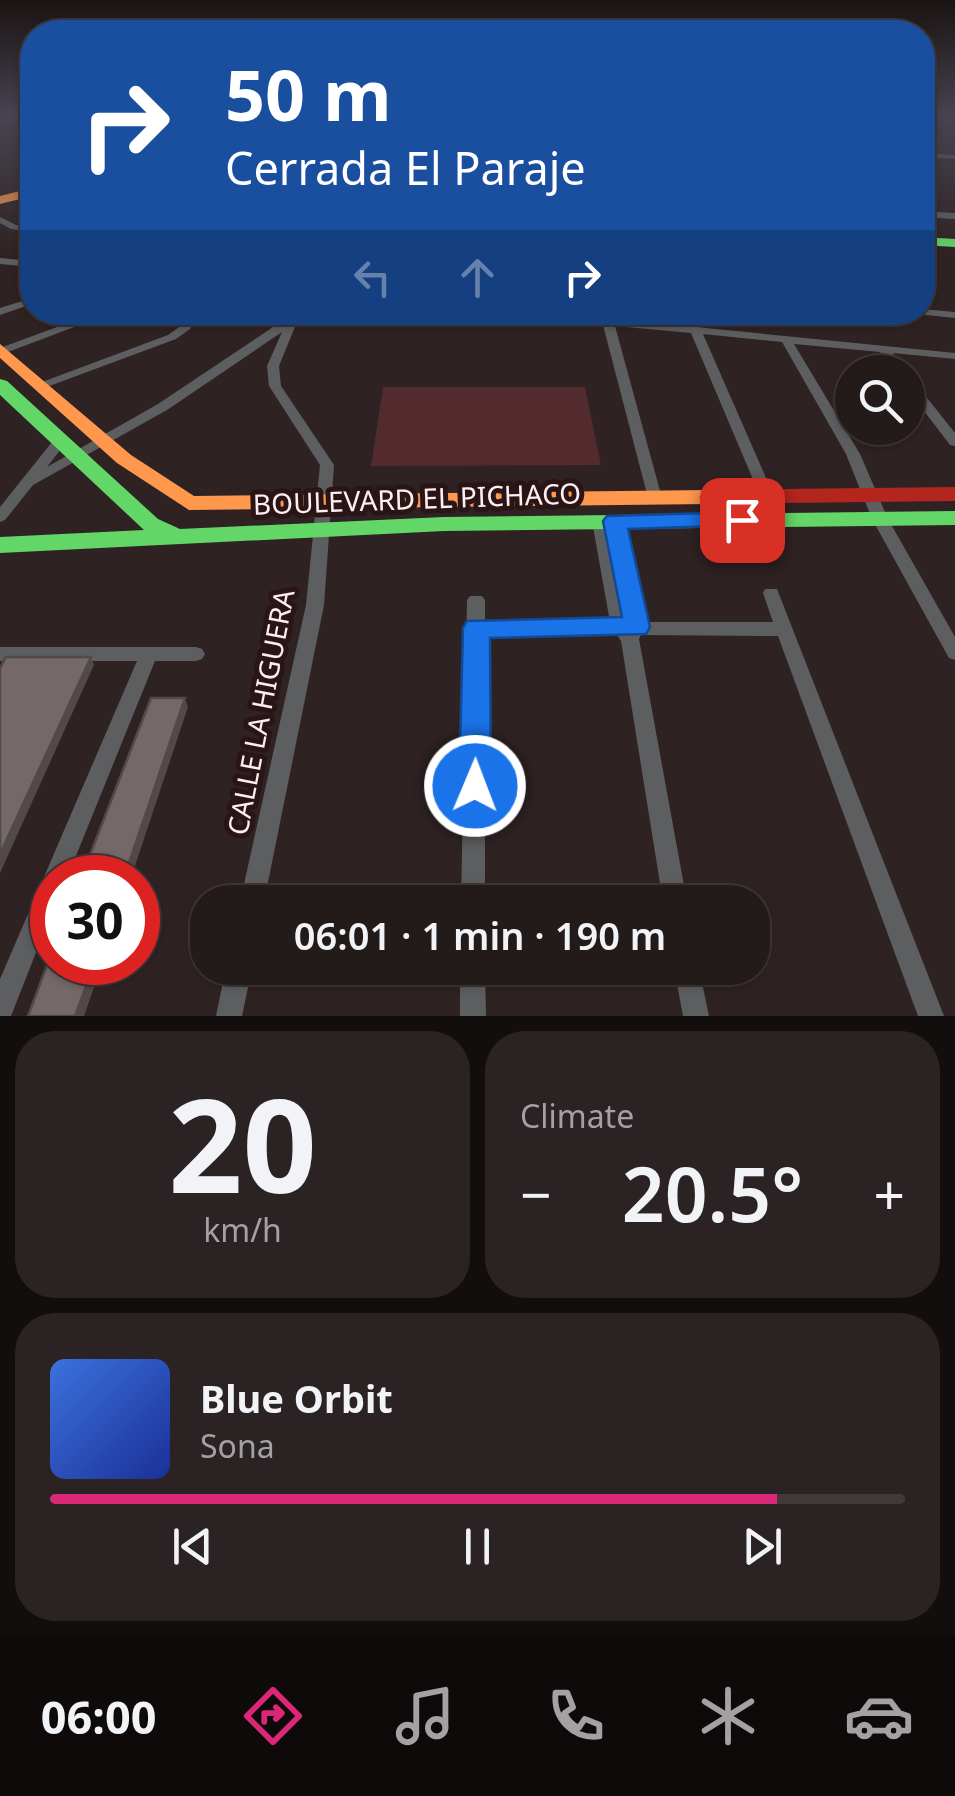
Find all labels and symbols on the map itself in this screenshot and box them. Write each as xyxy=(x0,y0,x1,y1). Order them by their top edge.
street label: BOULEVARD EL PICHACO xyxy=(252,473,582,523)
pin xyxy=(700,478,785,563)
street label: CALLE LA HIGUERA xyxy=(218,586,302,838)
position arrow xyxy=(423,734,527,838)
speed limit sign: 30 xyxy=(30,855,160,985)

